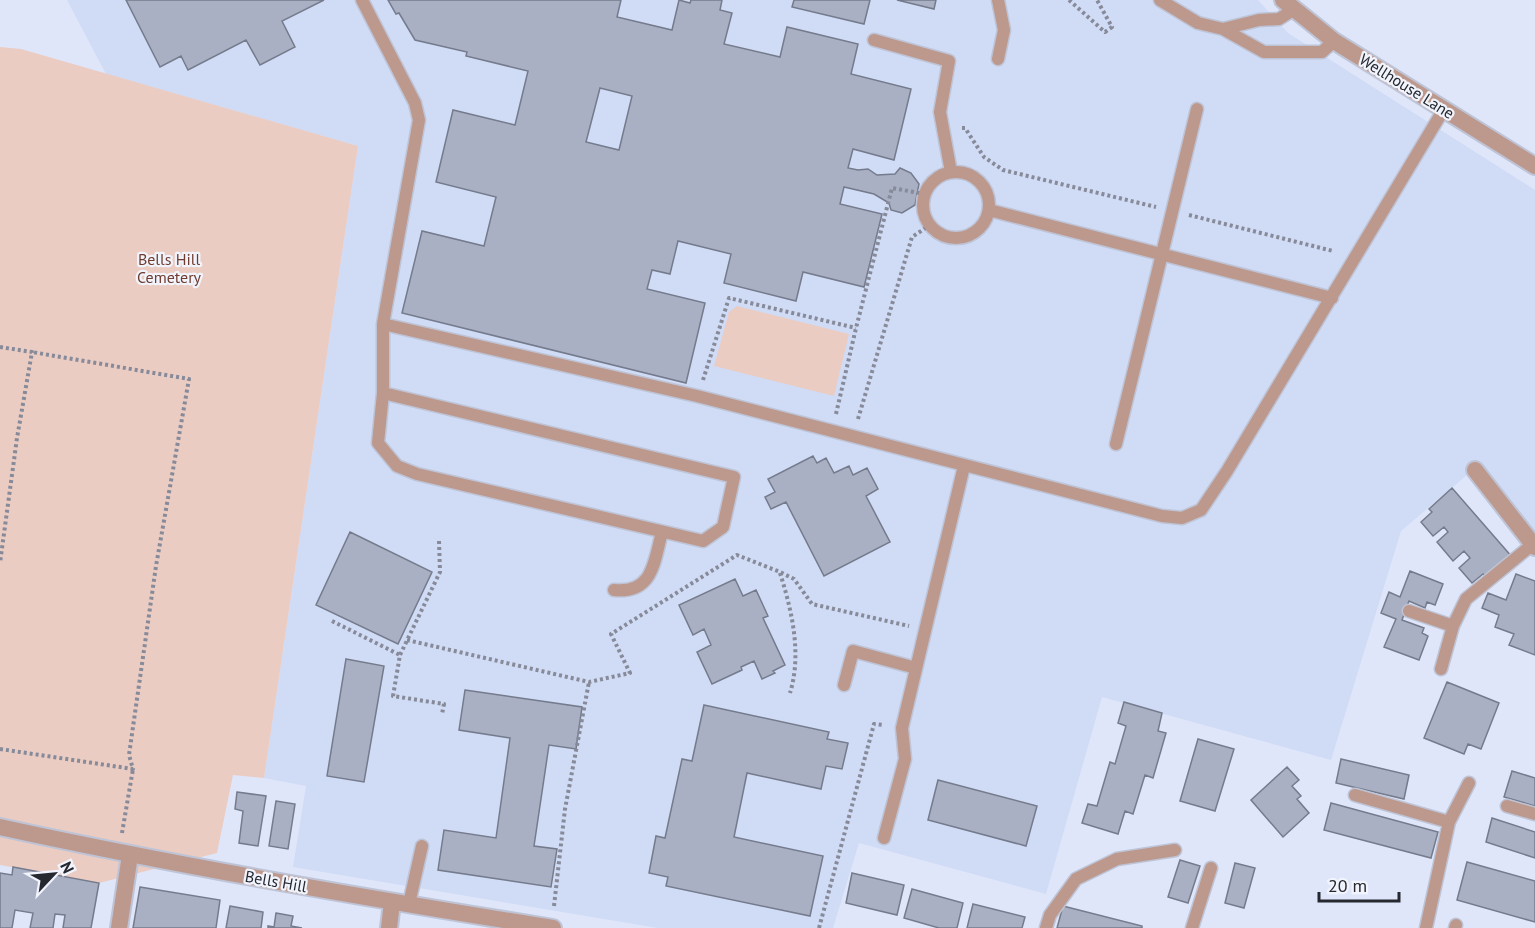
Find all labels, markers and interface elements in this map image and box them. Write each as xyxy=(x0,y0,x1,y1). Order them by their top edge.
street label: Wellhouse Lane xyxy=(1356,49,1458,123)
park label: Bells Hill Cemetery xyxy=(137,249,202,287)
north arrow xyxy=(24,844,84,904)
text: N xyxy=(56,858,79,877)
scale bar xyxy=(1319,865,1398,903)
street label: Bells Hill xyxy=(244,866,309,896)
text: 20 m xyxy=(1328,874,1367,897)

